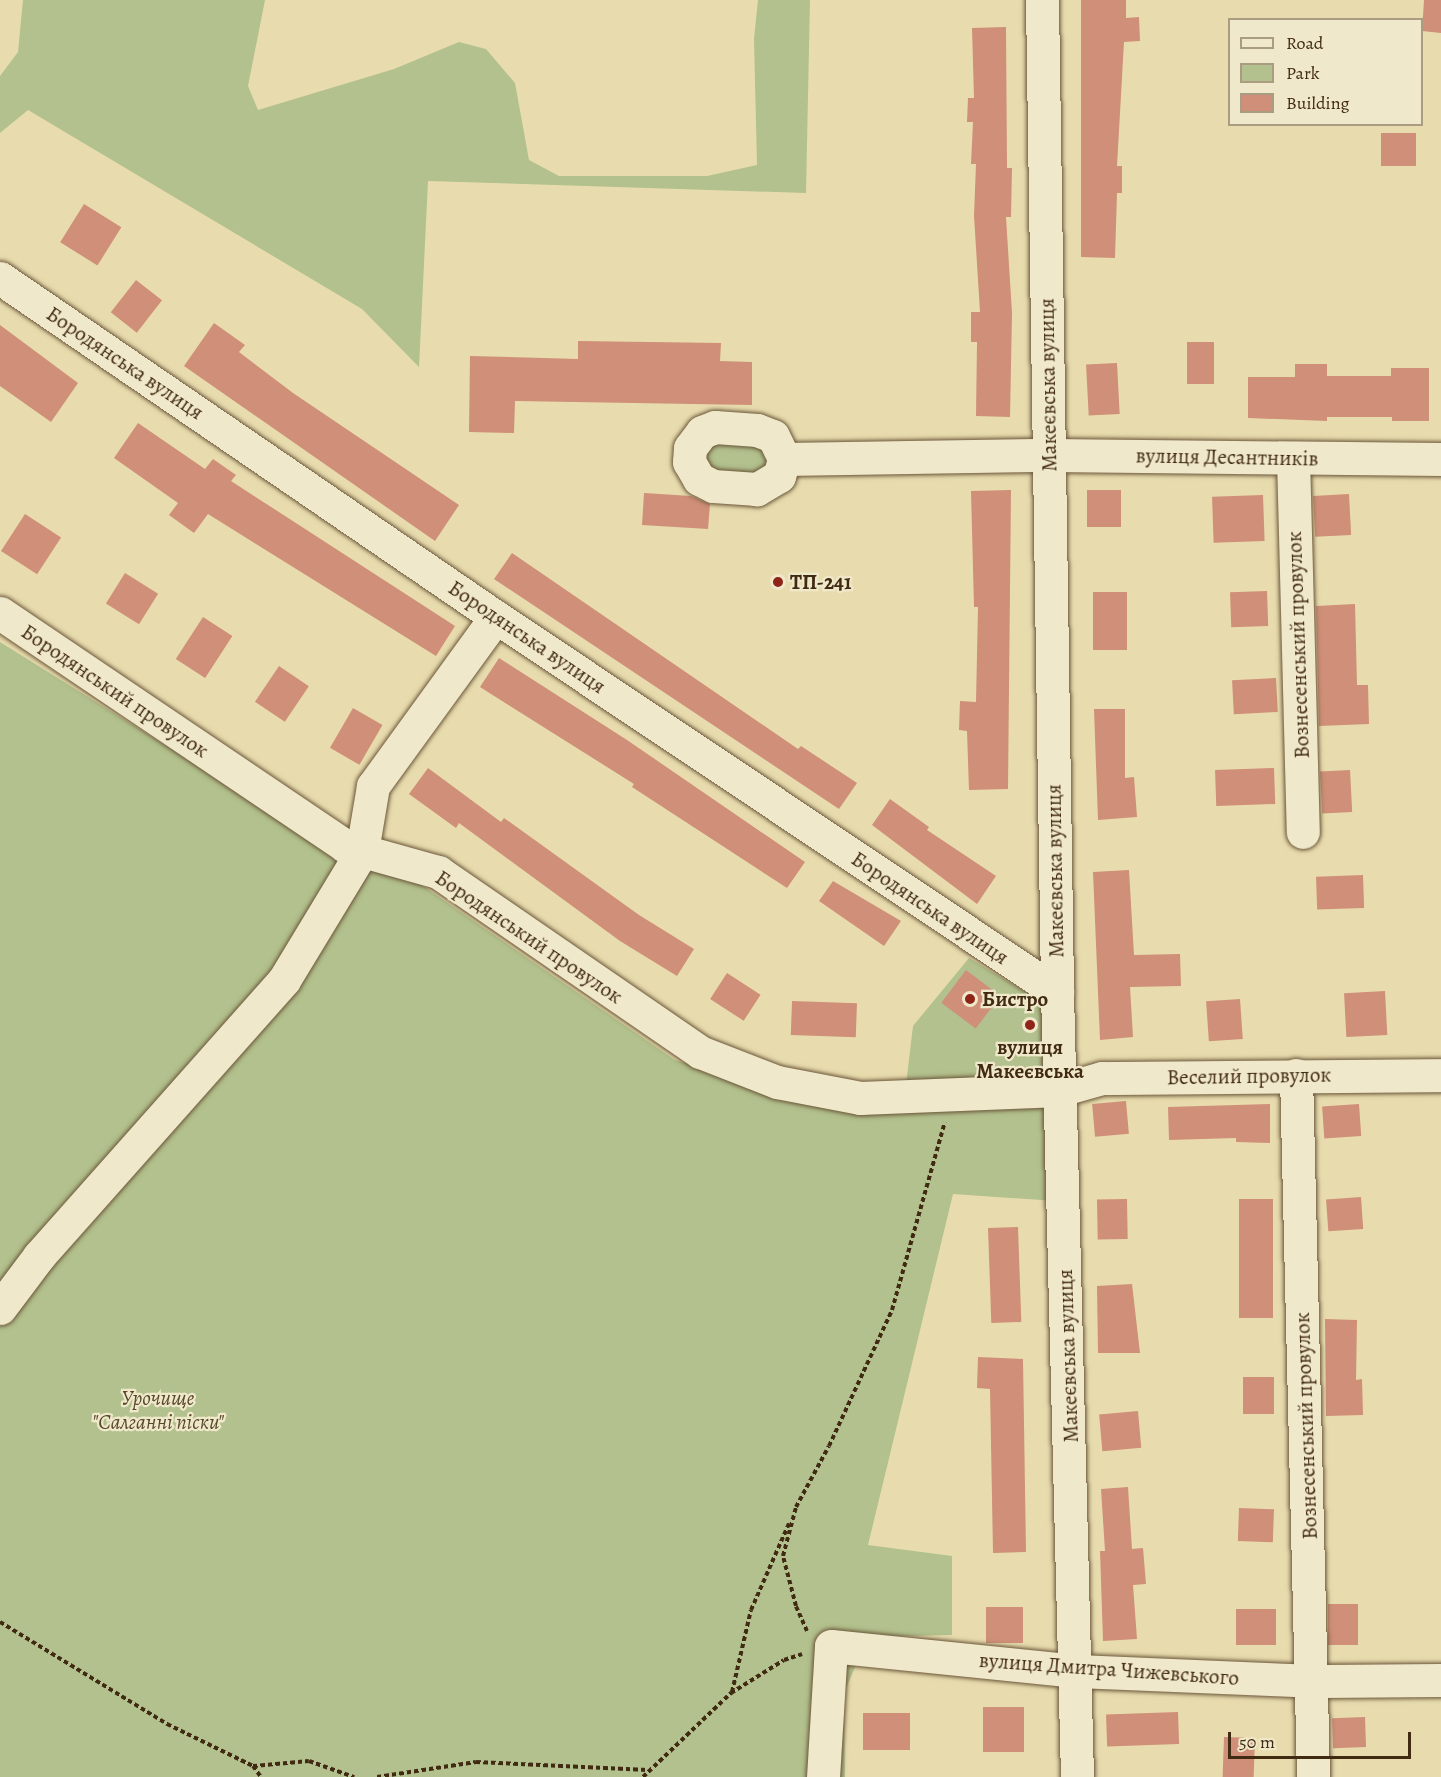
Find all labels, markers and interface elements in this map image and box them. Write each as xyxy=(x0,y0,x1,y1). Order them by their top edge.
legend xyxy=(1228,18,1423,126)
text: Road xyxy=(1286,31,1323,55)
text: Park xyxy=(1286,61,1320,85)
text: Building xyxy=(1286,91,1350,115)
street label: Макеєвська вулиця xyxy=(1034,298,1062,472)
street label: Бородянська вулиця xyxy=(42,301,208,425)
street label: вулиця Десантників xyxy=(1135,443,1319,471)
street label: Вознесенський провулок xyxy=(1281,531,1315,759)
place label: ТП-241 xyxy=(790,569,851,595)
street label: Бородянська вулиця xyxy=(444,575,610,699)
marker: ТП-241 xyxy=(771,575,785,589)
street label: Бородянський провулок xyxy=(17,619,213,763)
street label: Макеєвська вулиця xyxy=(1041,784,1069,958)
street label: Бородянська вулиця xyxy=(847,846,1013,970)
street label: Бородянський провулок xyxy=(431,865,627,1009)
place label: Бистро xyxy=(982,986,1048,1012)
marker: Бистро xyxy=(963,992,977,1006)
marker: вулиця Макеєвська xyxy=(1023,1018,1037,1032)
place label: вулиця Макеєвська xyxy=(976,1034,1084,1084)
street label: Веселий провулок xyxy=(1167,1062,1331,1090)
street label: Макеєвська вулиця xyxy=(1052,1269,1084,1443)
street label: Вознесенський провулок xyxy=(1289,1312,1323,1540)
park label: Урочище "Салганні піски" xyxy=(92,1385,224,1435)
street label: вулиця Дмитра Чижевського xyxy=(978,1647,1240,1691)
scale bar xyxy=(1231,1720,1414,1758)
text: 50 m xyxy=(1239,1730,1275,1754)

